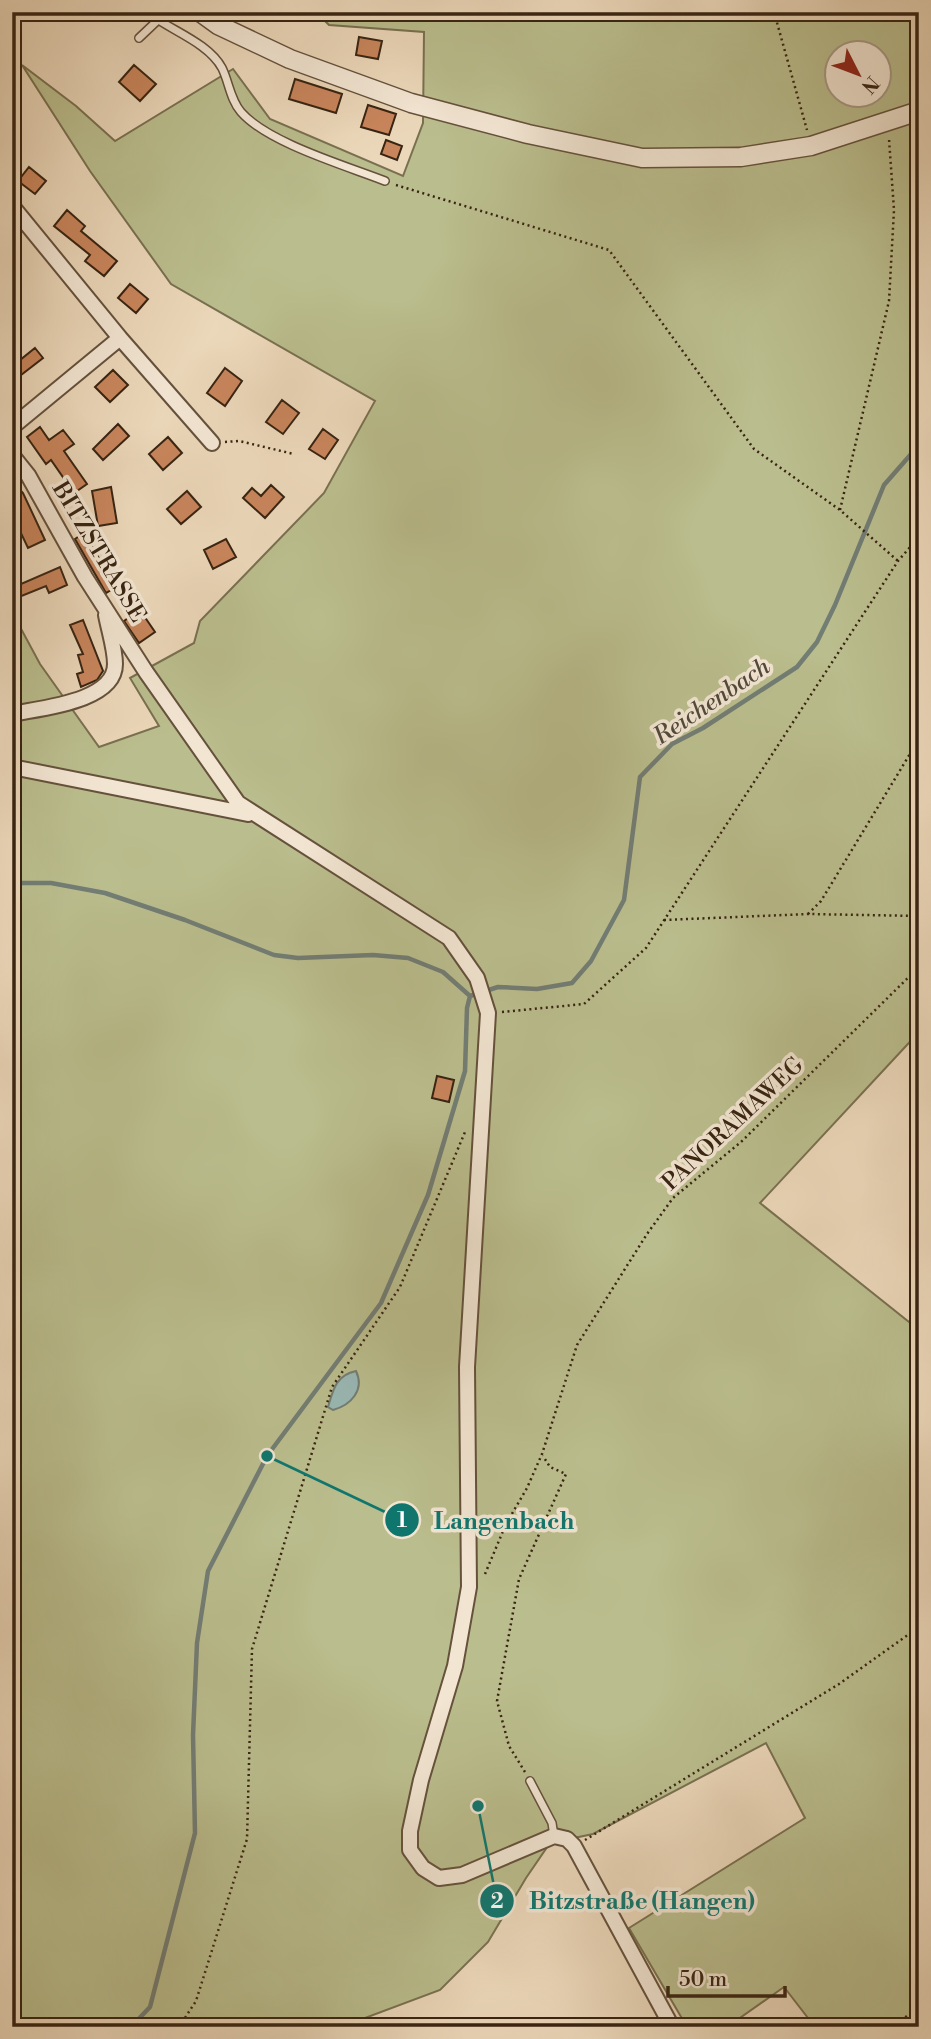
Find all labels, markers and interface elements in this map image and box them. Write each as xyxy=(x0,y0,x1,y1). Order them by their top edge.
north arrow xyxy=(822,38,892,108)
text: N xyxy=(856,71,884,98)
street label: BITZSTRASSE xyxy=(46,476,152,627)
water label: Reichenbach xyxy=(647,652,777,753)
street label: PANORAMAWEG xyxy=(656,1051,810,1197)
callout: Langenbach xyxy=(385,1498,588,1543)
text: Langenbach xyxy=(434,1507,574,1537)
text: 1 xyxy=(397,1508,407,1534)
callout: Bitzstraße (Hangen) xyxy=(480,1878,769,1923)
text: Bitzstraße (Hangen) xyxy=(529,1887,755,1917)
text: 2 xyxy=(490,1889,504,1915)
scale bar xyxy=(668,1955,786,1999)
text: 50 m xyxy=(679,1967,727,1993)

